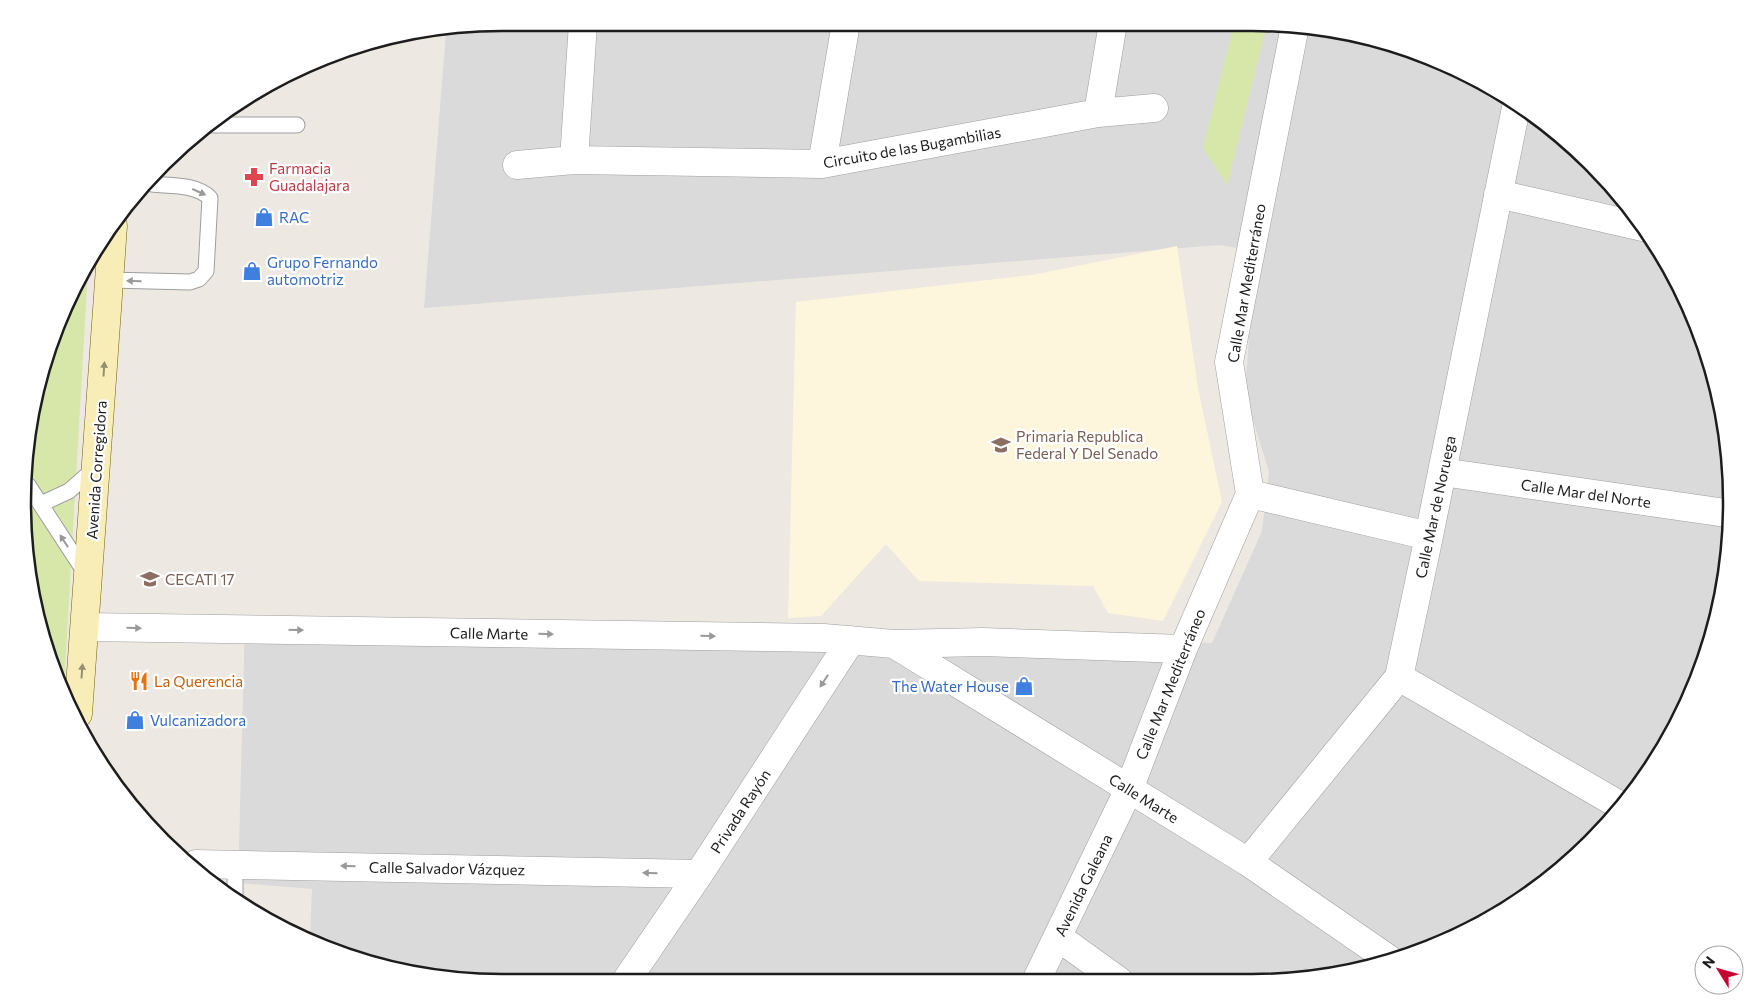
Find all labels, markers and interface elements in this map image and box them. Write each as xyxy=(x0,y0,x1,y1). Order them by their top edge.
street label: Circuito de las Bugambilias xyxy=(822,122,1002,172)
place label: Farmacia Guadalajara xyxy=(269,159,350,194)
pharmacy icon: Farmacia Guadalajara xyxy=(243,166,265,188)
one-way arrow xyxy=(192,188,206,196)
street label: Calle Mar Mediterráneo xyxy=(1223,202,1269,364)
shop icon: RAC xyxy=(253,206,275,228)
place label: RAC xyxy=(279,208,309,226)
place label: Grupo Fernando automotriz xyxy=(267,253,378,288)
shop icon: Grupo Fernando automotriz xyxy=(241,260,263,282)
one-way arrow xyxy=(126,277,142,285)
one-way arrow xyxy=(100,361,108,377)
street label: Avenida Corregidora xyxy=(82,400,110,540)
place label: Primaria Republica Federal Y Del Senado xyxy=(1016,427,1158,462)
school or university icon: Primaria Republica Federal Y Del Senado xyxy=(990,434,1012,456)
street label: Calle Mar de Noruega xyxy=(1411,434,1459,580)
street label: Calle Mar del Norte xyxy=(1520,475,1652,511)
one-way arrow xyxy=(60,534,69,548)
school or university icon: CECATI 17 xyxy=(139,568,161,590)
place label: CECATI 17 xyxy=(165,570,235,588)
street label: Calle Mar Mediterráneo xyxy=(1131,606,1209,762)
street label: Calle Marte xyxy=(450,623,529,643)
one-way arrow xyxy=(126,624,142,632)
one-way arrow xyxy=(288,627,304,635)
one-way arrow xyxy=(538,630,554,638)
one-way arrow xyxy=(701,632,717,640)
one-way arrow xyxy=(78,662,86,678)
restaurant icon: La Querencia xyxy=(128,670,150,692)
place label: La Querencia xyxy=(154,672,243,690)
one-way arrow xyxy=(820,674,829,688)
shop icon: The Water House xyxy=(1013,675,1035,697)
place label: The Water House xyxy=(892,677,1009,695)
shop icon: Vulcanizadora xyxy=(124,709,146,731)
place label: Vulcanizadora xyxy=(150,711,246,729)
street label: Privada Rayón xyxy=(706,766,774,856)
street label: Calle Marte xyxy=(1106,770,1182,826)
street label: Avenida Galeana xyxy=(1050,831,1116,939)
street label: Calle Salvador Vázquez xyxy=(369,858,525,878)
one-way arrow xyxy=(340,862,356,870)
one-way arrow xyxy=(642,868,658,876)
north arrow xyxy=(1694,945,1744,995)
text: N xyxy=(1698,953,1718,971)

